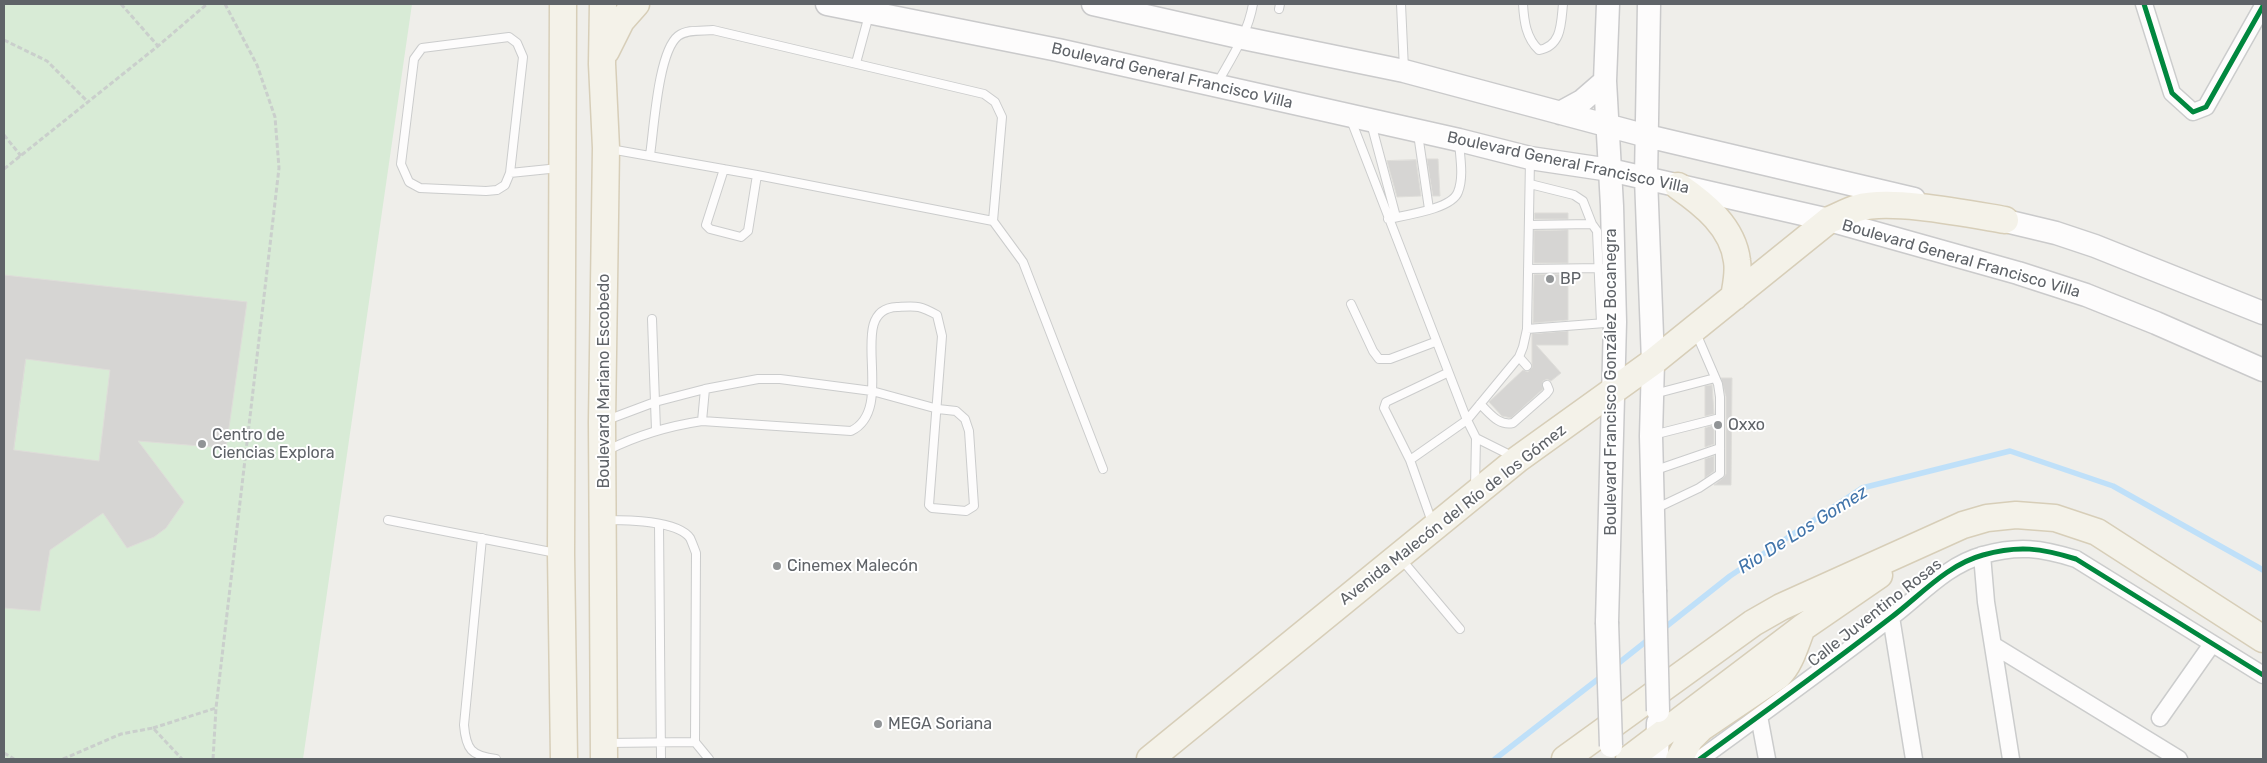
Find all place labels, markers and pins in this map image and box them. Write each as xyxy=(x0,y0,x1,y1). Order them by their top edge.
place label: BP xyxy=(1560,269,1581,289)
marker: BP xyxy=(1544,273,1556,285)
place label: Oxxo xyxy=(1728,415,1765,435)
marker: Oxxo xyxy=(1712,419,1724,431)
place label: Centro de Ciencias Explora xyxy=(212,425,335,463)
marker: Centro de Ciencias Explora xyxy=(196,438,208,450)
place label: Cinemex Malecón xyxy=(787,556,918,576)
marker: Cinemex Malecón xyxy=(771,560,783,572)
place label: MEGA Soriana xyxy=(888,714,992,734)
marker: MEGA Soriana xyxy=(872,718,884,730)

